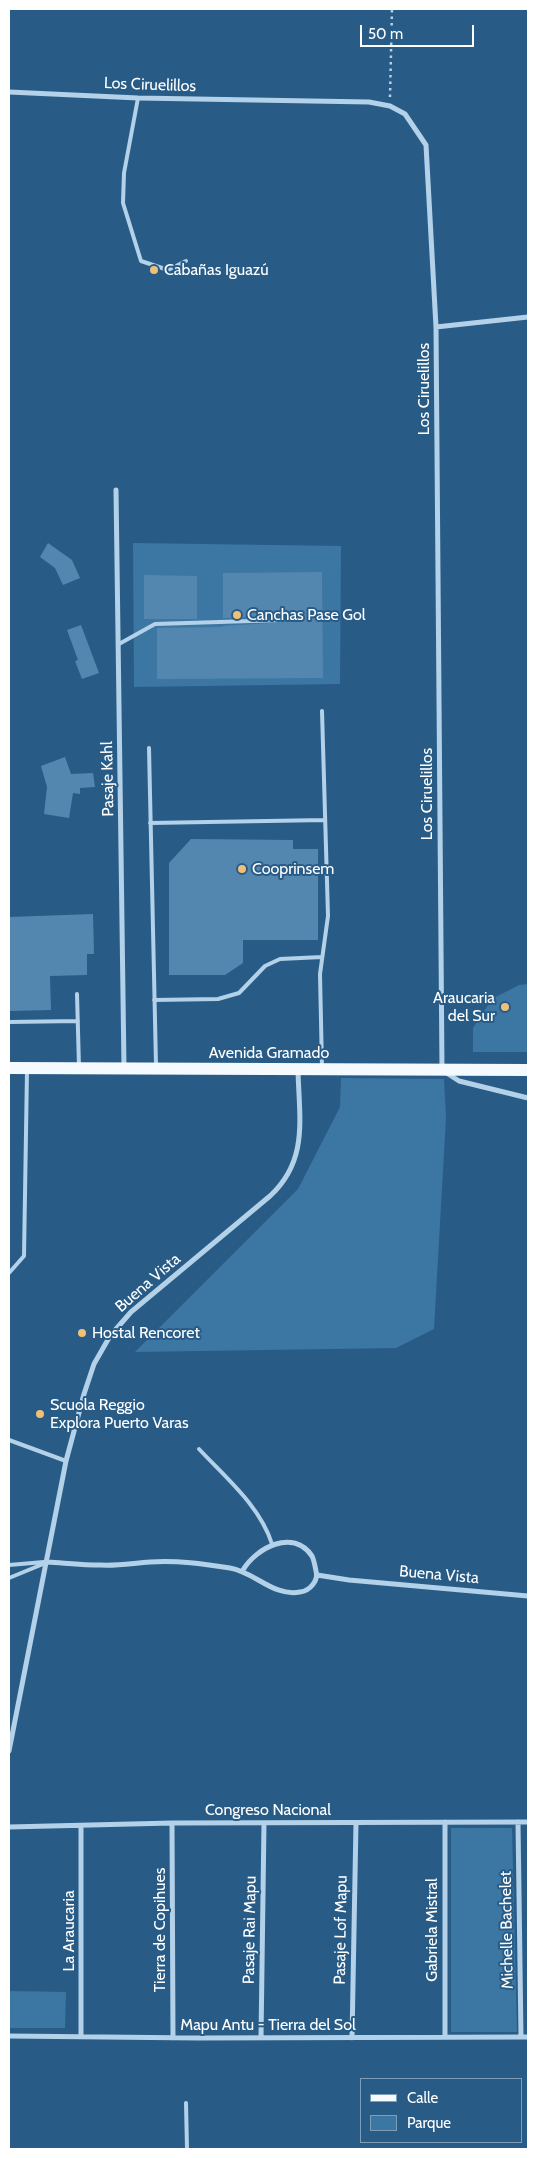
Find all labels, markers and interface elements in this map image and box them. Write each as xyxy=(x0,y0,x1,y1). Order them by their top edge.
scale bar xyxy=(362,15,476,47)
text: 50 m xyxy=(368,25,403,43)
street label: Los Ciruelillos xyxy=(104,74,196,96)
place label: Cabañas Iguazú xyxy=(164,260,269,280)
marker: Cabañas Iguazú xyxy=(148,264,160,276)
street label: Los Ciruelillos xyxy=(414,343,434,435)
place label: Canchas Pase Gol xyxy=(247,605,366,625)
marker: Canchas Pase Gol xyxy=(231,609,243,621)
street label: Pasaje Kahl xyxy=(98,741,118,817)
street label: Los Ciruelillos xyxy=(417,748,437,840)
place label: Cooprinsem xyxy=(252,859,334,879)
marker: Cooprinsem xyxy=(236,863,248,875)
place label: Araucaria del Sur xyxy=(433,988,495,1026)
marker: Araucaria del Sur xyxy=(499,1001,511,1013)
street label: Avenida Gramado xyxy=(209,1043,329,1063)
street label: Buena Vista xyxy=(112,1250,184,1316)
place label: Hostal Rencoret xyxy=(92,1323,200,1343)
marker: Hostal Rencoret xyxy=(76,1327,88,1339)
place label: Scuola Reggio Explora Puerto Varas xyxy=(50,1395,189,1433)
marker: Scuola Reggio Explora Puerto Varas xyxy=(34,1408,46,1420)
street label: Buena Vista xyxy=(398,1562,480,1588)
street label: Congreso Nacional xyxy=(205,1800,331,1820)
street label: Tierra de Copihues xyxy=(150,1868,170,1992)
street label: Michelle Bachelet xyxy=(496,1871,518,1989)
street label: Pasaje Lof Mapu xyxy=(330,1875,352,1985)
street label: Pasaje Rai Mapu xyxy=(239,1876,261,1984)
street label: Gabriela Mistral xyxy=(422,1878,442,1982)
street label: La Araucaria xyxy=(59,1890,79,1972)
street label: Mapu Antu - Tierra del Sol xyxy=(180,2015,356,2035)
legend xyxy=(360,2078,522,2143)
text: Calle xyxy=(407,2089,438,2107)
text: Parque xyxy=(407,2114,451,2132)

